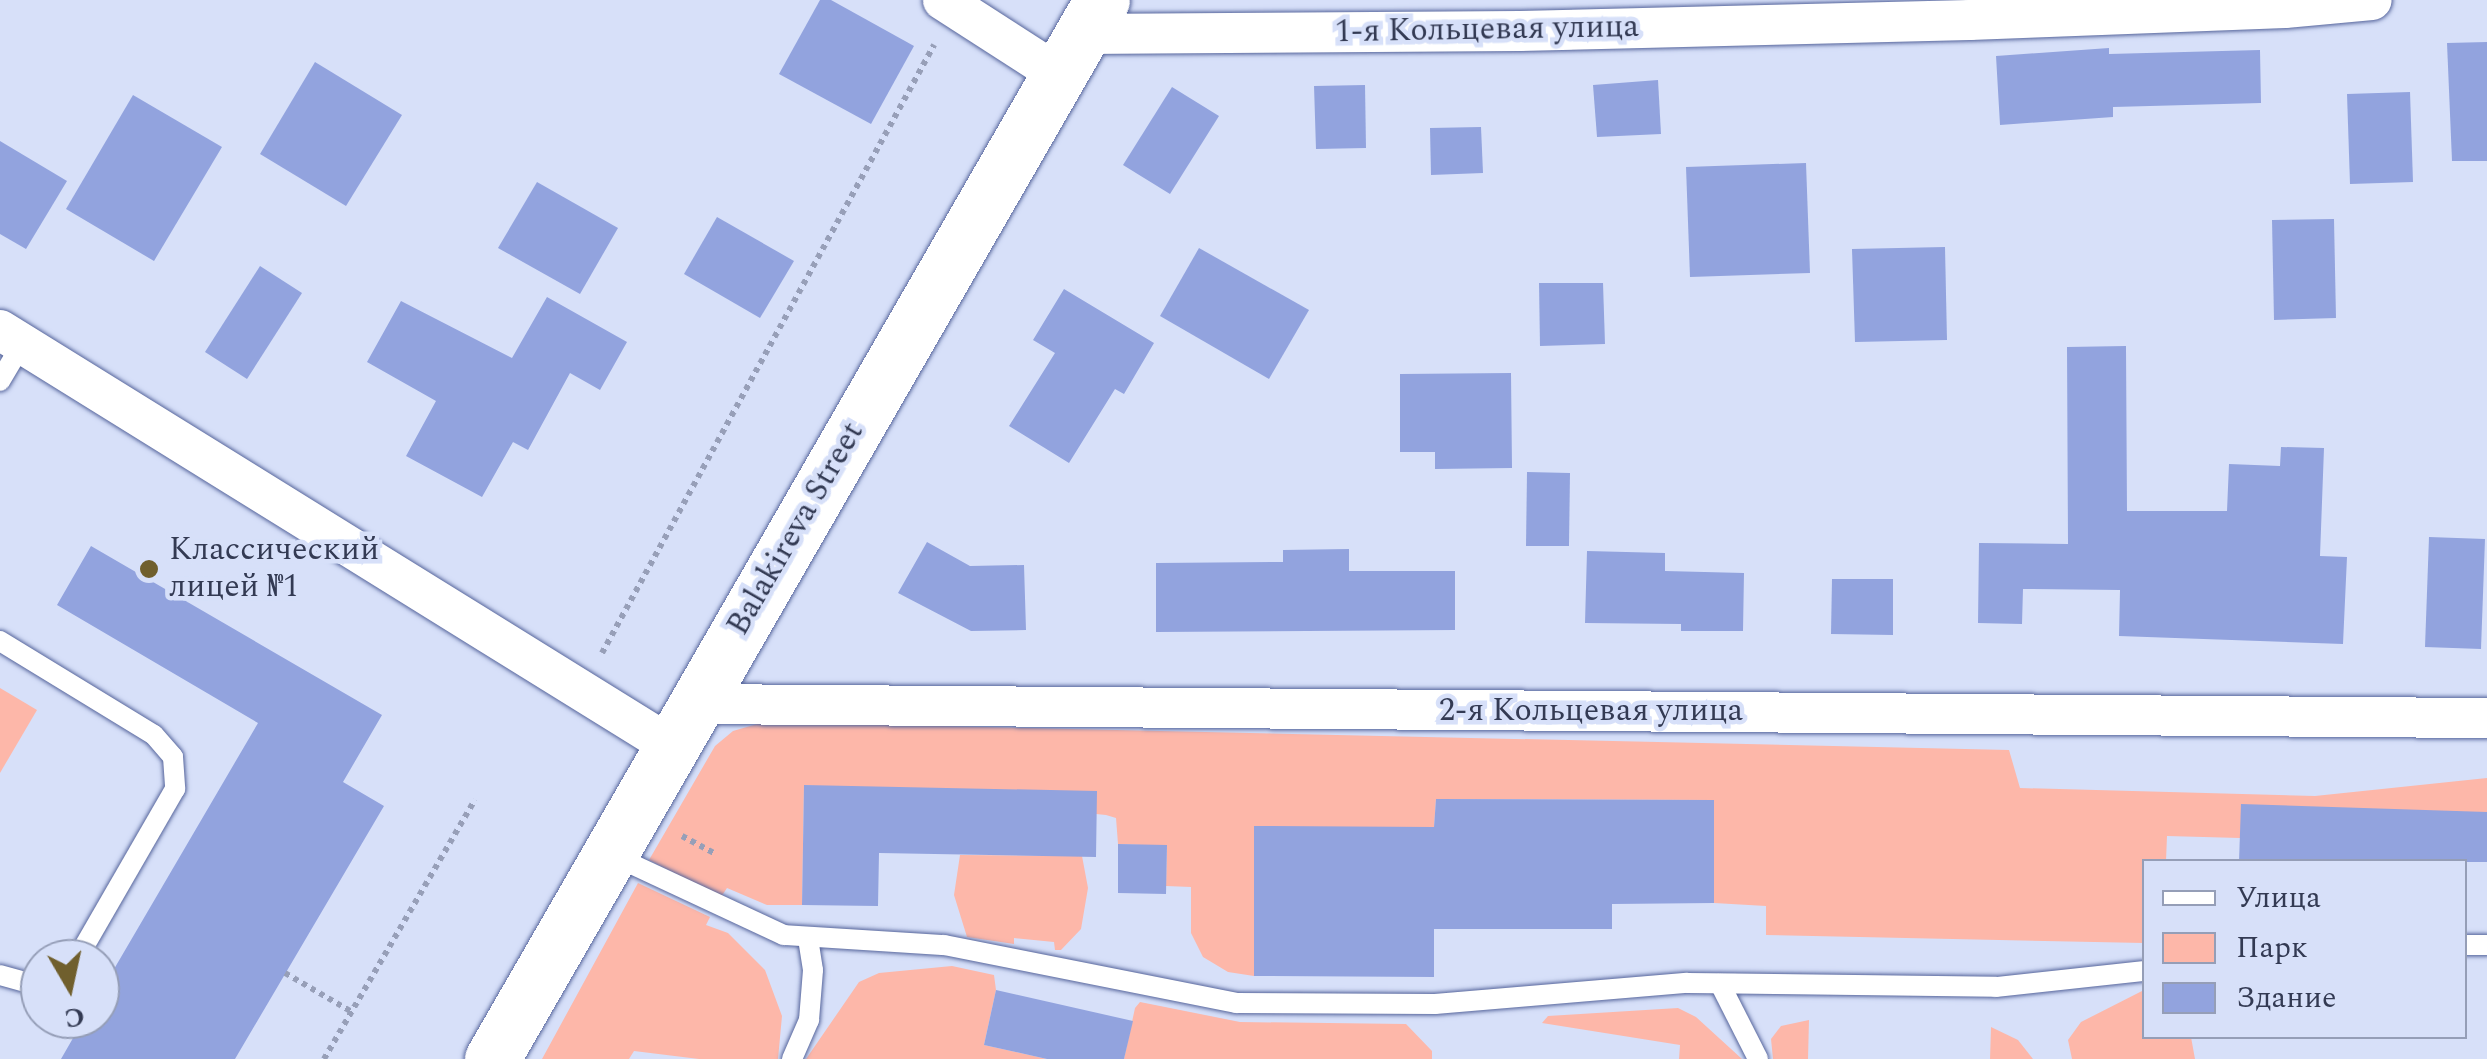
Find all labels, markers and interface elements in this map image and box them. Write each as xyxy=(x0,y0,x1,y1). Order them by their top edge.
street label: 1-я Кольцевая улица xyxy=(1335,8,1639,52)
street label: Balakireva Street xyxy=(719,416,873,642)
place label: Классический лицей №1 xyxy=(169,532,379,607)
marker: Классический лицей №1 xyxy=(138,558,160,580)
street label: 2-я Кольцевая улица xyxy=(1439,692,1743,730)
legend xyxy=(2142,859,2467,1039)
text: Улица xyxy=(2236,875,2321,921)
text: Парк xyxy=(2236,925,2308,971)
north arrow xyxy=(20,939,120,1039)
text: Здание xyxy=(2236,975,2337,1021)
text: С xyxy=(61,994,88,1040)

